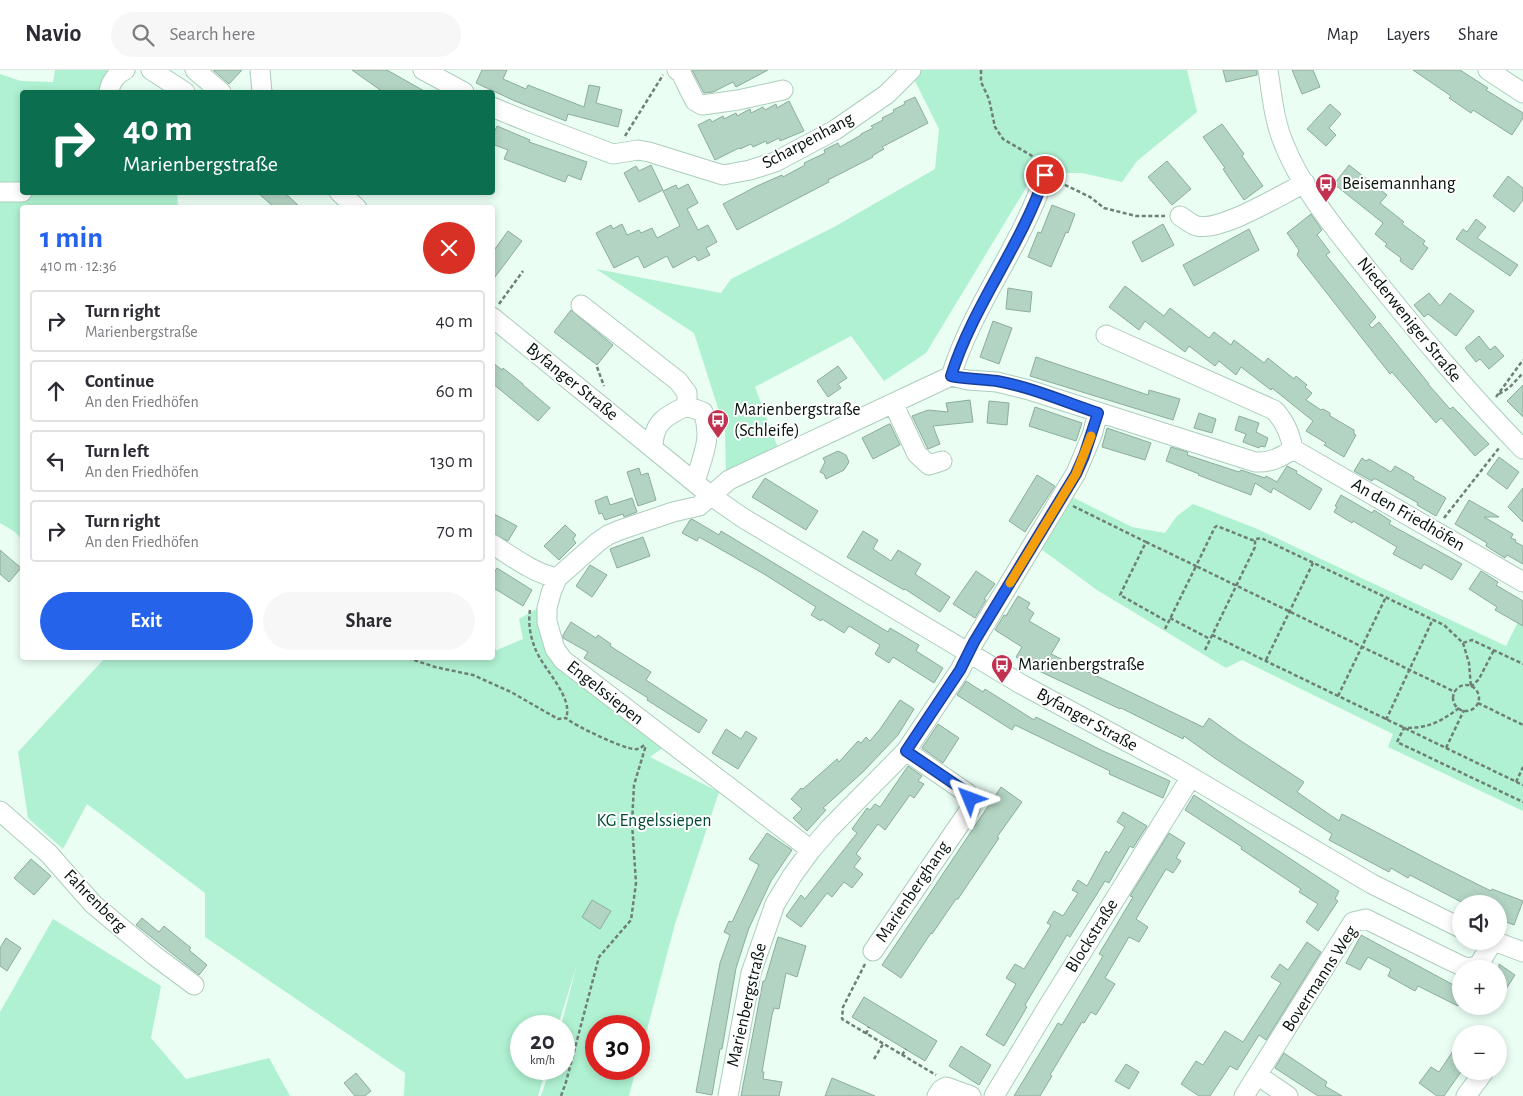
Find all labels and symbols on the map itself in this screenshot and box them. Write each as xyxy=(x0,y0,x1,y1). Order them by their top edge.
street label: Scharpenhang xyxy=(759,109,857,173)
pin xyxy=(1024,154,1066,196)
bus stop icon: Beisemannhang xyxy=(1314,172,1338,203)
place label: Beisemannhang xyxy=(1342,175,1456,193)
street label: Niederweniger Straße xyxy=(1353,254,1465,386)
street label: Byfanger Straße xyxy=(523,340,621,424)
place label: Marienbergstraße (Schleife) xyxy=(734,401,861,440)
bus stop icon: Marienbergstraße (Schleife) xyxy=(706,408,730,439)
street label: An den Friedhöfen xyxy=(1348,475,1468,555)
bus stop icon: Marienbergstraße xyxy=(990,653,1014,684)
place label: Marienbergstraße xyxy=(1018,656,1145,674)
street label: Engelssiepen xyxy=(563,658,647,728)
street label: Byfanger Straße xyxy=(1034,685,1140,755)
position arrow xyxy=(943,772,995,824)
park label: KG Engelssiepen xyxy=(596,812,712,830)
street label: Marienberghang xyxy=(873,838,953,946)
street label: Fahrenberg xyxy=(60,866,130,936)
street label: Blockstraße xyxy=(1062,896,1122,976)
street label: Bovermanns Weg xyxy=(1279,923,1361,1035)
street label: Marienbergstraße xyxy=(724,941,770,1069)
speed limit sign: 30 xyxy=(585,1015,650,1080)

